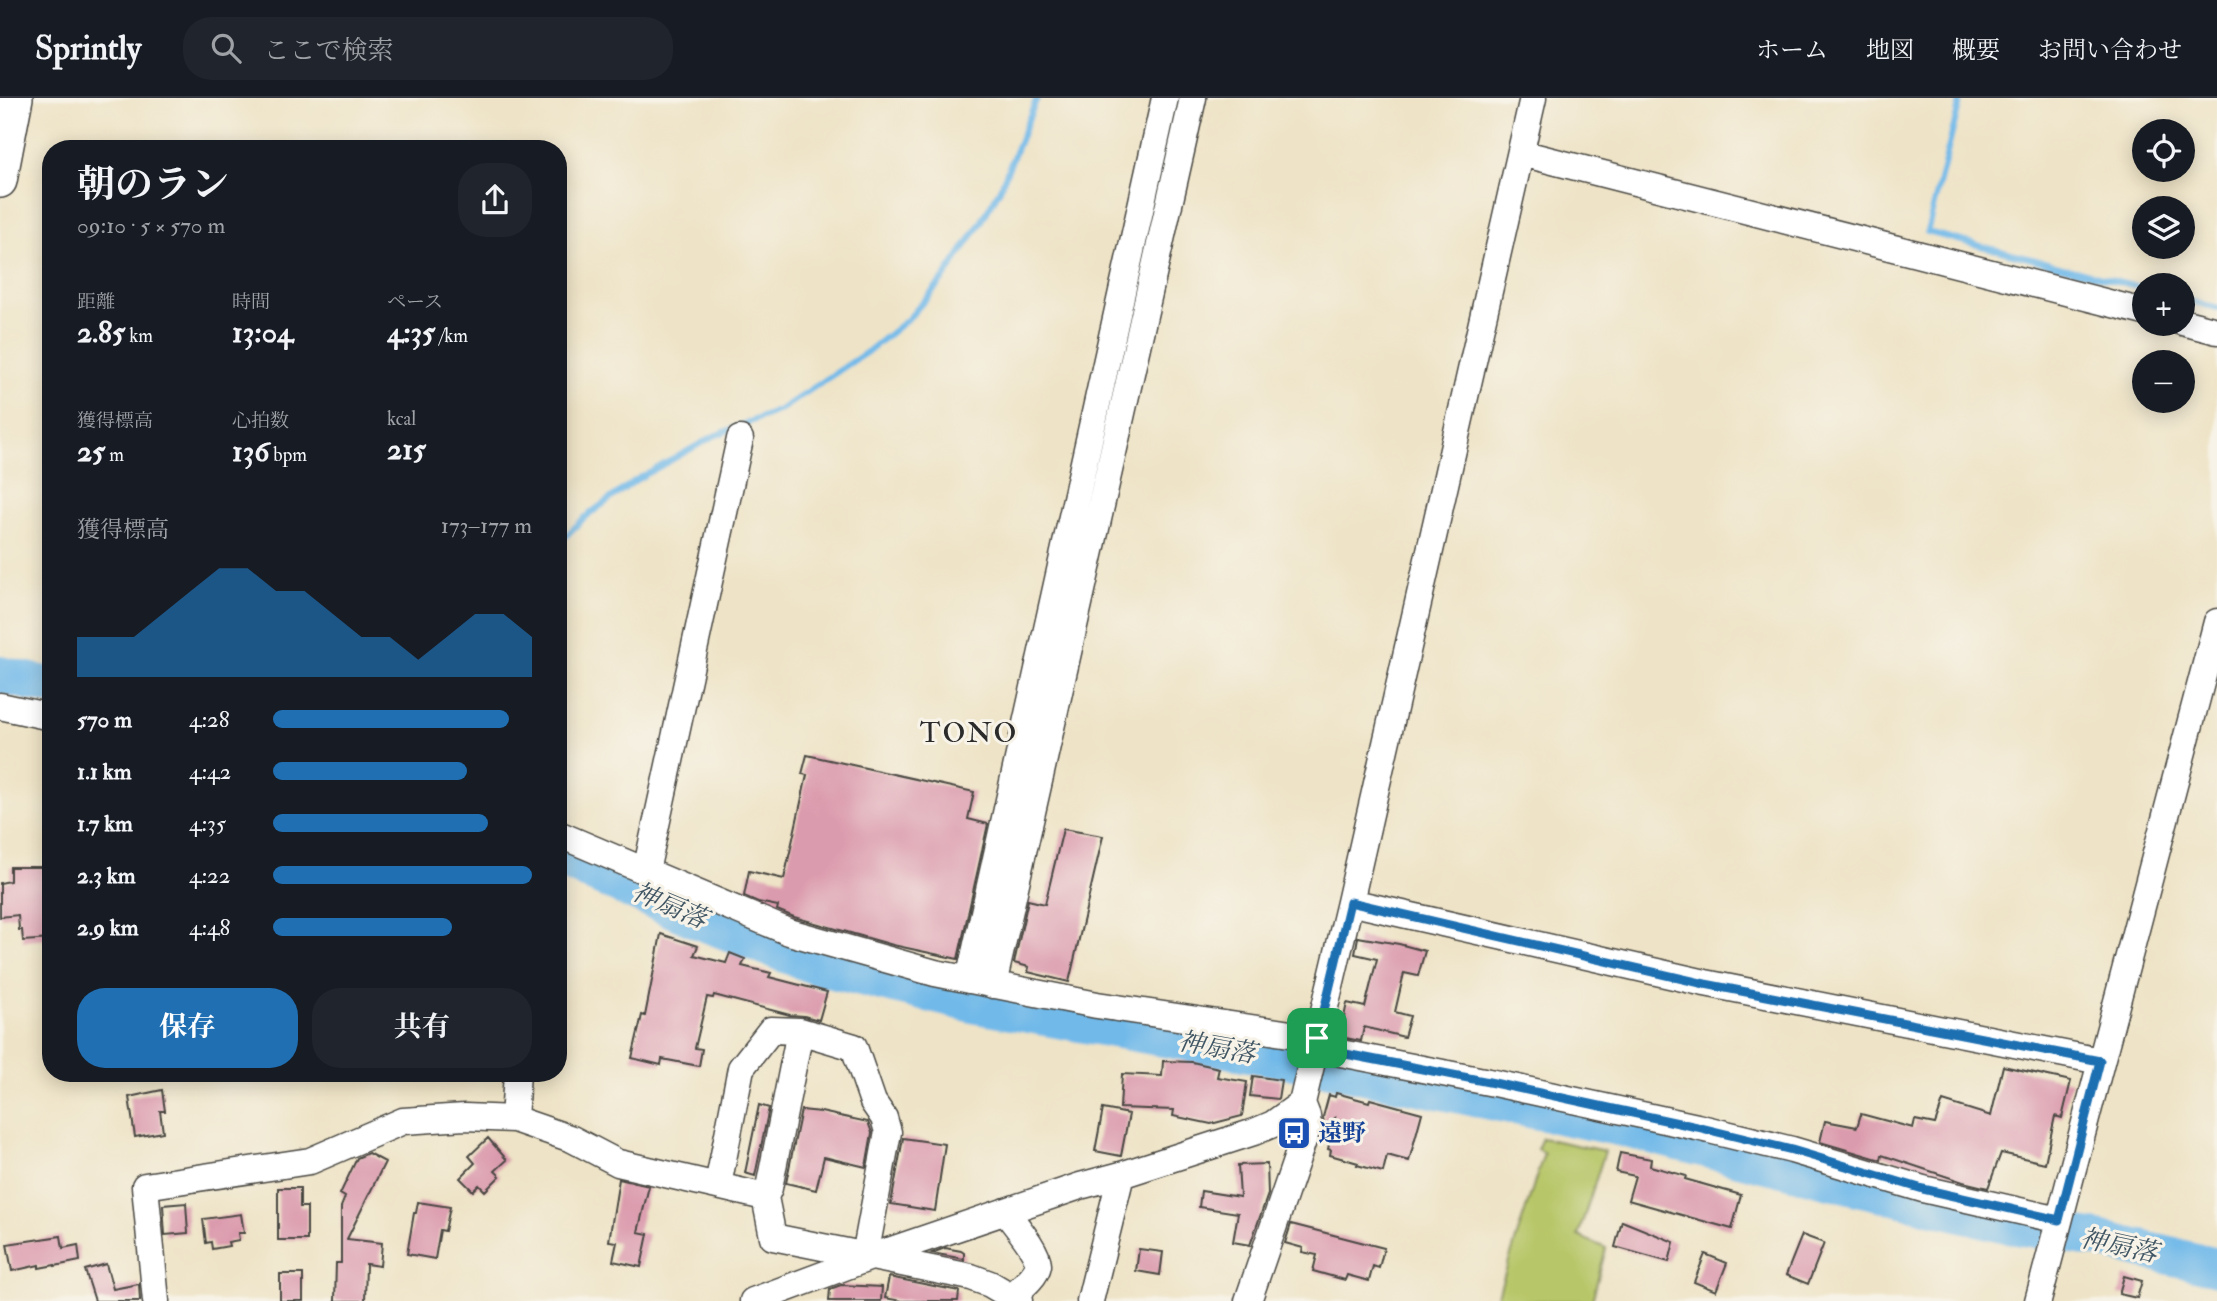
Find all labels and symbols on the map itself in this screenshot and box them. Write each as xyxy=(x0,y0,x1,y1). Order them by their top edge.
district label: TONO xyxy=(920,716,1018,751)
water label: 神扇落 xyxy=(627,876,715,937)
pin xyxy=(1287,1008,1347,1068)
water label: 神扇落 xyxy=(1176,1025,1262,1071)
bus stop icon: 遠野 xyxy=(1275,1114,1313,1152)
place label: 遠野 xyxy=(1318,1118,1366,1149)
water label: 神扇落 xyxy=(2077,1222,2164,1271)

